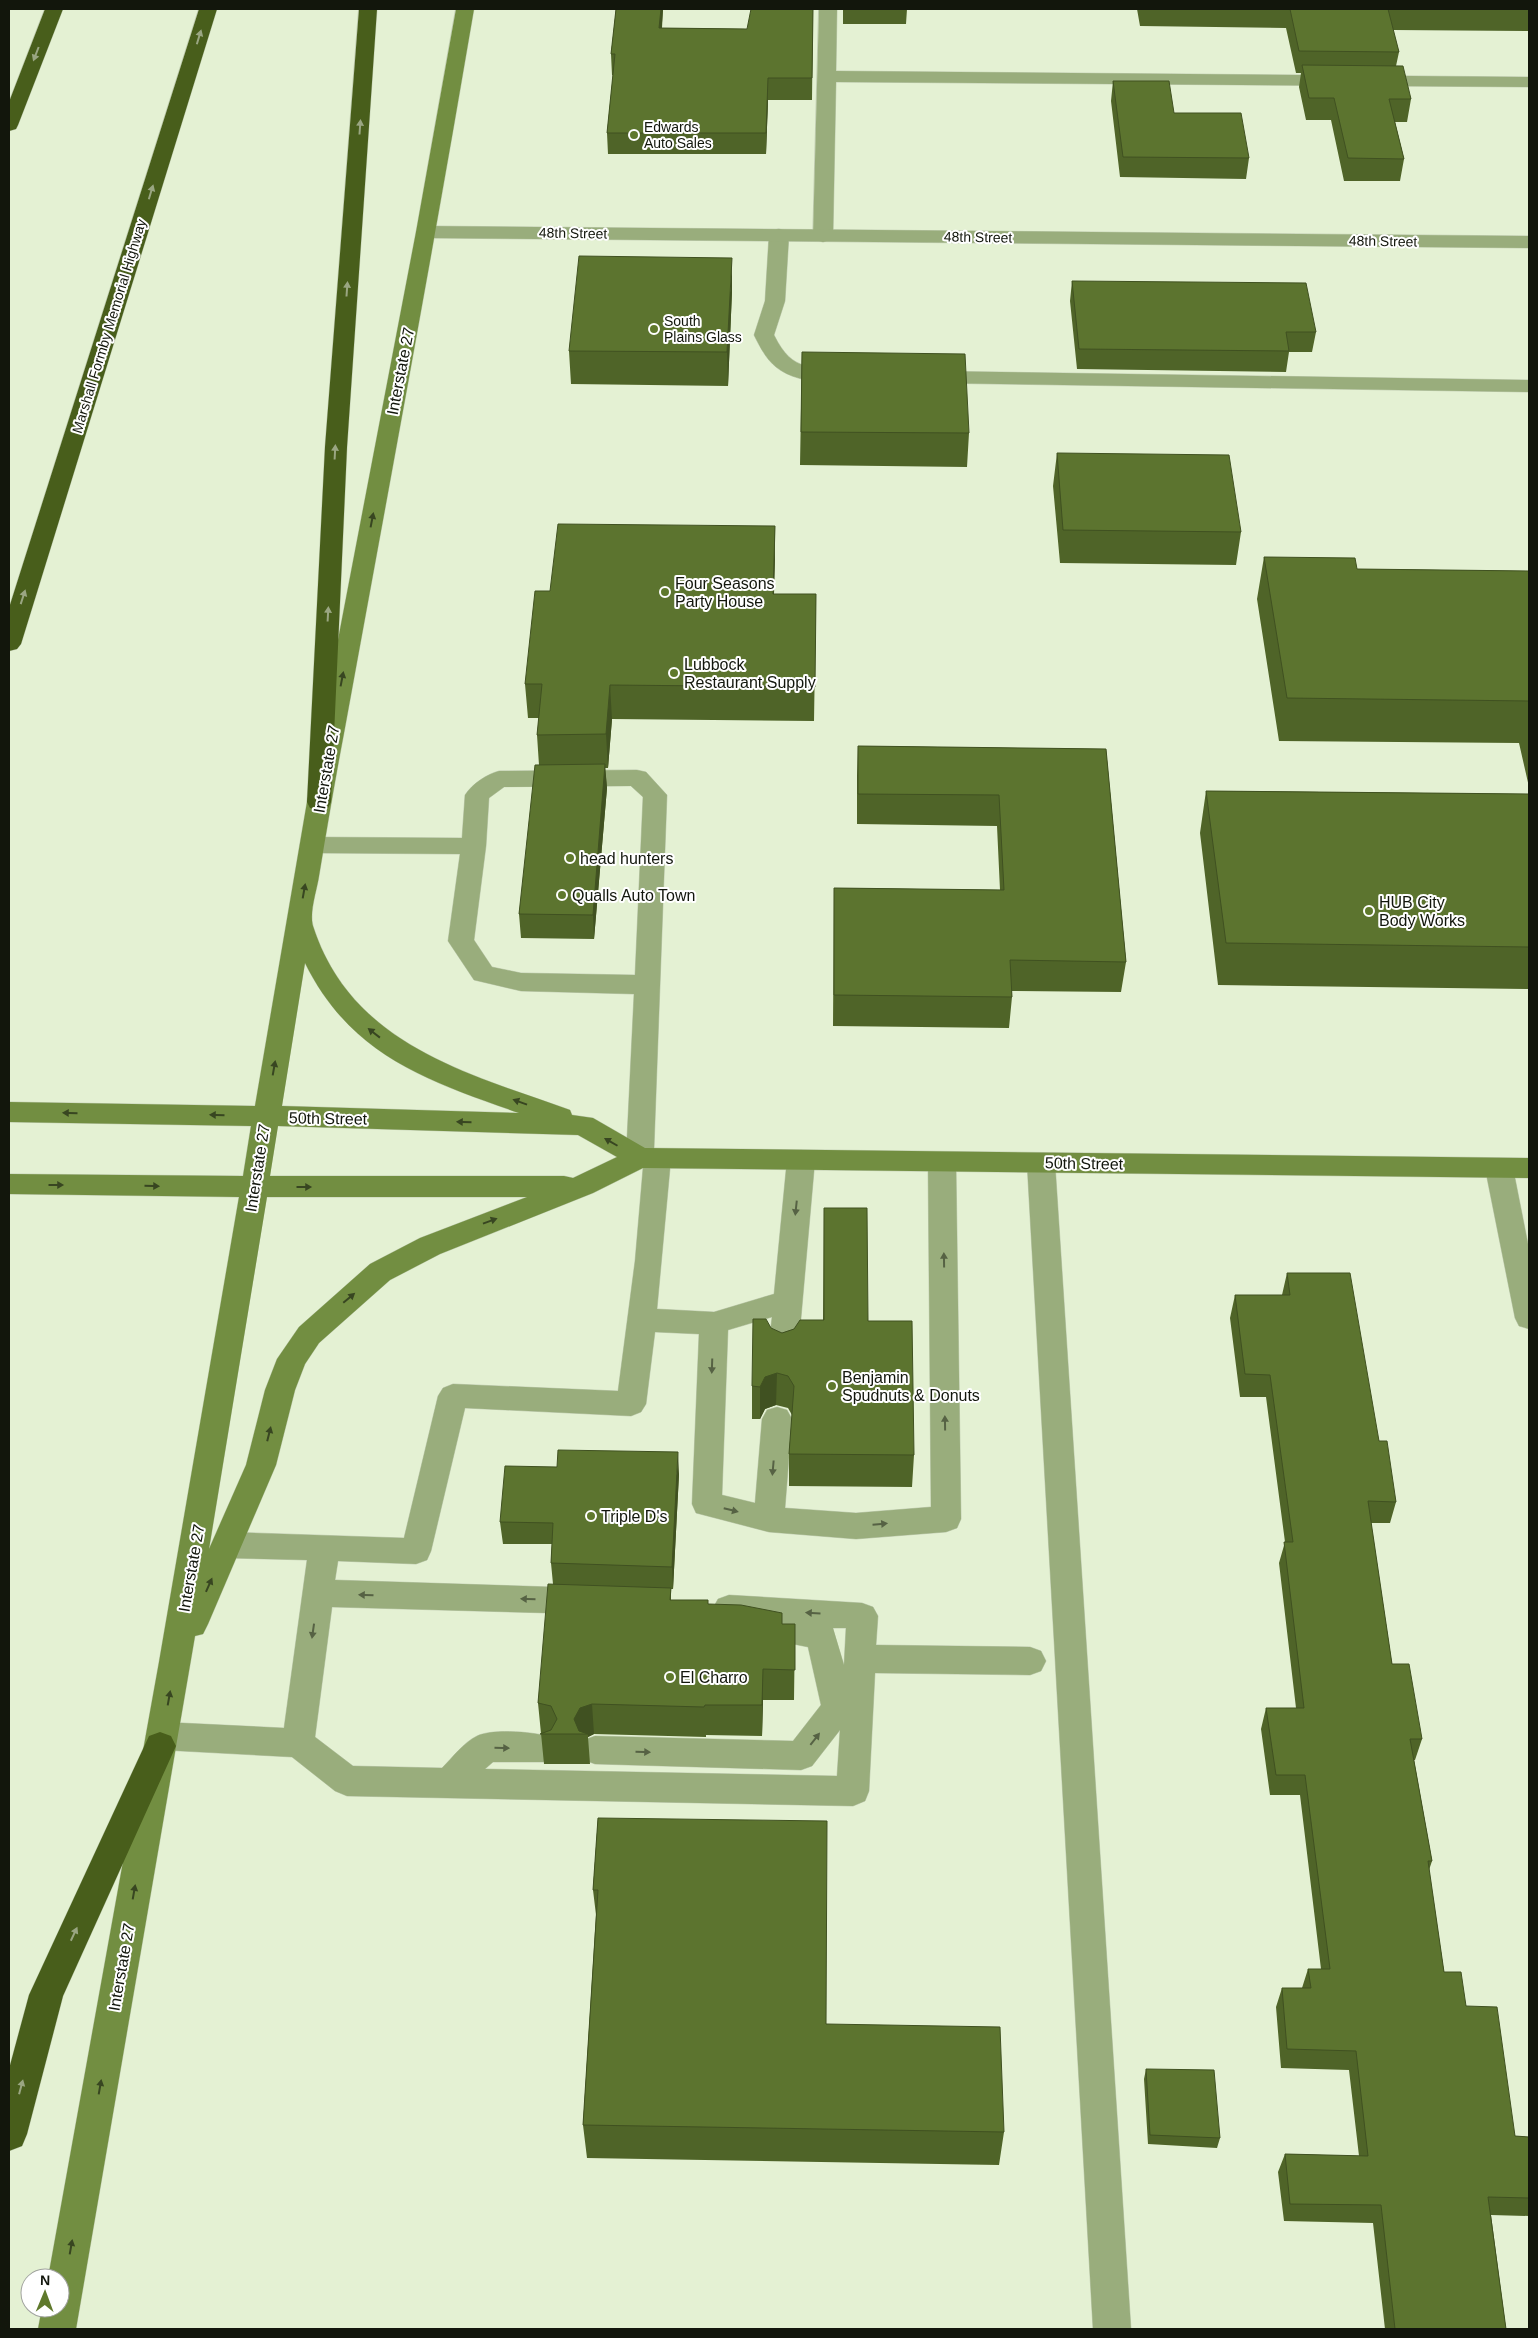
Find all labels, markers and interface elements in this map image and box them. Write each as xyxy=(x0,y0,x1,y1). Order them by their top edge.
one-way arrow xyxy=(196,29,204,44)
one-way arrow xyxy=(32,47,40,62)
one-way arrow xyxy=(357,119,365,135)
place label: Edwards Auto Sales xyxy=(644,119,712,151)
marker: Edwards Auto Sales xyxy=(628,129,640,141)
one-way arrow xyxy=(148,184,155,199)
street label: Marshall Formby Memorial Highway xyxy=(69,217,149,435)
street label: 48th Street xyxy=(539,224,607,242)
street label: 48th Street xyxy=(944,228,1012,246)
street label: 48th Street xyxy=(1349,232,1417,250)
one-way arrow xyxy=(343,281,351,297)
place label: South Plains Glass xyxy=(664,313,742,345)
marker: South Plains Glass xyxy=(648,323,660,335)
street label: Interstate 27 xyxy=(384,326,417,416)
one-way arrow xyxy=(332,443,340,459)
one-way arrow xyxy=(369,511,377,527)
place label: Four Seasons Party House xyxy=(675,575,775,610)
marker: Four Seasons Party House xyxy=(659,586,671,598)
one-way arrow xyxy=(20,589,28,604)
one-way arrow xyxy=(324,606,332,622)
place label: Lubbock Restaurant Supply xyxy=(684,656,816,691)
marker: Lubbock Restaurant Supply xyxy=(668,667,680,679)
one-way arrow xyxy=(339,671,347,687)
street label: Interstate 27 xyxy=(310,724,343,814)
place label: head hunters xyxy=(580,850,673,867)
marker: head hunters xyxy=(564,852,576,864)
one-way arrow xyxy=(301,883,309,899)
place label: Qualls Auto Town xyxy=(572,887,695,904)
marker: Qualls Auto Town xyxy=(556,889,568,901)
place label: HUB City Body Works xyxy=(1379,894,1465,929)
marker: HUB City Body Works xyxy=(1363,905,1375,917)
one-way arrow xyxy=(368,1028,381,1039)
one-way arrow xyxy=(270,1060,278,1076)
one-way arrow xyxy=(513,1098,528,1106)
one-way arrow xyxy=(62,1109,78,1117)
street label: 50th Street xyxy=(289,1109,368,1128)
one-way arrow xyxy=(208,1111,224,1119)
one-way arrow xyxy=(456,1118,472,1126)
street label: Interstate 27 xyxy=(242,1123,273,1213)
one-way arrow xyxy=(605,1137,618,1146)
street label: 50th Street xyxy=(1045,1154,1124,1173)
one-way arrow xyxy=(48,1181,64,1189)
one-way arrow xyxy=(145,1182,161,1190)
one-way arrow xyxy=(296,1183,312,1191)
one-way arrow xyxy=(792,1201,800,1217)
one-way arrow xyxy=(483,1217,498,1225)
one-way arrow xyxy=(940,1252,948,1268)
one-way arrow xyxy=(342,1293,355,1304)
one-way arrow xyxy=(708,1359,716,1375)
place label: Benjamin Spudnuts & Donuts xyxy=(842,1369,980,1404)
marker: Benjamin Spudnuts & Donuts xyxy=(826,1380,838,1392)
one-way arrow xyxy=(941,1415,949,1431)
one-way arrow xyxy=(265,1427,273,1442)
one-way arrow xyxy=(769,1460,777,1476)
one-way arrow xyxy=(724,1506,739,1514)
place label: Triple D's xyxy=(601,1508,667,1525)
marker: Triple D's xyxy=(585,1510,597,1522)
one-way arrow xyxy=(872,1520,888,1528)
street label: Interstate 27 xyxy=(175,1523,208,1613)
one-way arrow xyxy=(206,1578,214,1592)
one-way arrow xyxy=(358,1591,374,1599)
one-way arrow xyxy=(520,1595,536,1603)
one-way arrow xyxy=(805,1608,821,1616)
one-way arrow xyxy=(309,1624,317,1640)
place label: El Charro xyxy=(680,1669,748,1686)
marker: El Charro xyxy=(664,1671,676,1683)
one-way arrow xyxy=(165,1689,173,1705)
one-way arrow xyxy=(809,1733,820,1746)
one-way arrow xyxy=(494,1744,510,1752)
one-way arrow xyxy=(636,1748,652,1756)
one-way arrow xyxy=(131,1884,139,1900)
street label: Interstate 27 xyxy=(105,1922,138,2012)
one-way arrow xyxy=(70,1927,78,1941)
one-way arrow xyxy=(96,2078,104,2094)
one-way arrow xyxy=(17,2080,25,2095)
one-way arrow xyxy=(68,2238,76,2254)
north arrow xyxy=(20,2268,70,2318)
text: N xyxy=(40,2272,50,2288)

